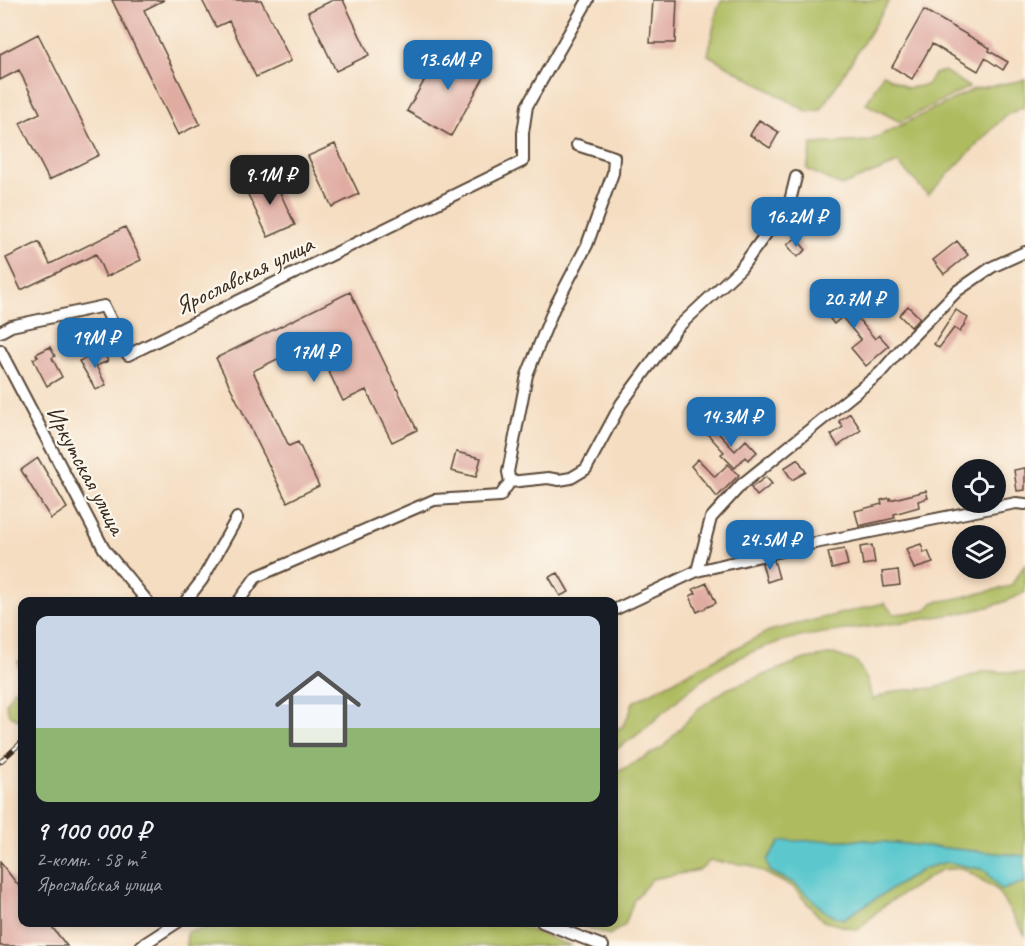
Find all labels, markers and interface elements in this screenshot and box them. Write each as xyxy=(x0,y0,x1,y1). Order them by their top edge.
pin: 13.6M ₽ xyxy=(393,40,503,91)
text: 13.6M ₽ xyxy=(417,47,479,72)
pin: 9.1M ₽ xyxy=(221,155,319,206)
text: 9.1M ₽ xyxy=(244,162,296,187)
pin: 16.2M ₽ xyxy=(741,197,851,248)
text: 16.2M ₽ xyxy=(765,204,827,229)
street label: Ярославская улица xyxy=(170,228,319,321)
pin: 20.7M ₽ xyxy=(799,279,909,330)
text: 20.7M ₽ xyxy=(824,286,884,311)
pin: 19M ₽ xyxy=(53,318,137,369)
text: 19M ₽ xyxy=(71,325,119,350)
pin: 17M ₽ xyxy=(272,332,356,383)
text: 17M ₽ xyxy=(290,339,338,364)
pin: 14.3M ₽ xyxy=(676,397,786,448)
street label: Иркутская улица xyxy=(40,400,134,541)
text: 14.3M ₽ xyxy=(701,404,761,429)
map controls xyxy=(952,459,1006,579)
button: locate xyxy=(952,459,1006,513)
pin: 24.5M ₽ xyxy=(715,520,825,571)
button: layers xyxy=(952,525,1006,579)
text: 24.5M ₽ xyxy=(740,527,800,552)
icon: home xyxy=(264,655,372,763)
text: 9 100 000 ₽ xyxy=(36,814,150,847)
text: 2-комн. · 58 m² xyxy=(36,847,144,872)
text: Ярославская улица xyxy=(36,872,161,897)

